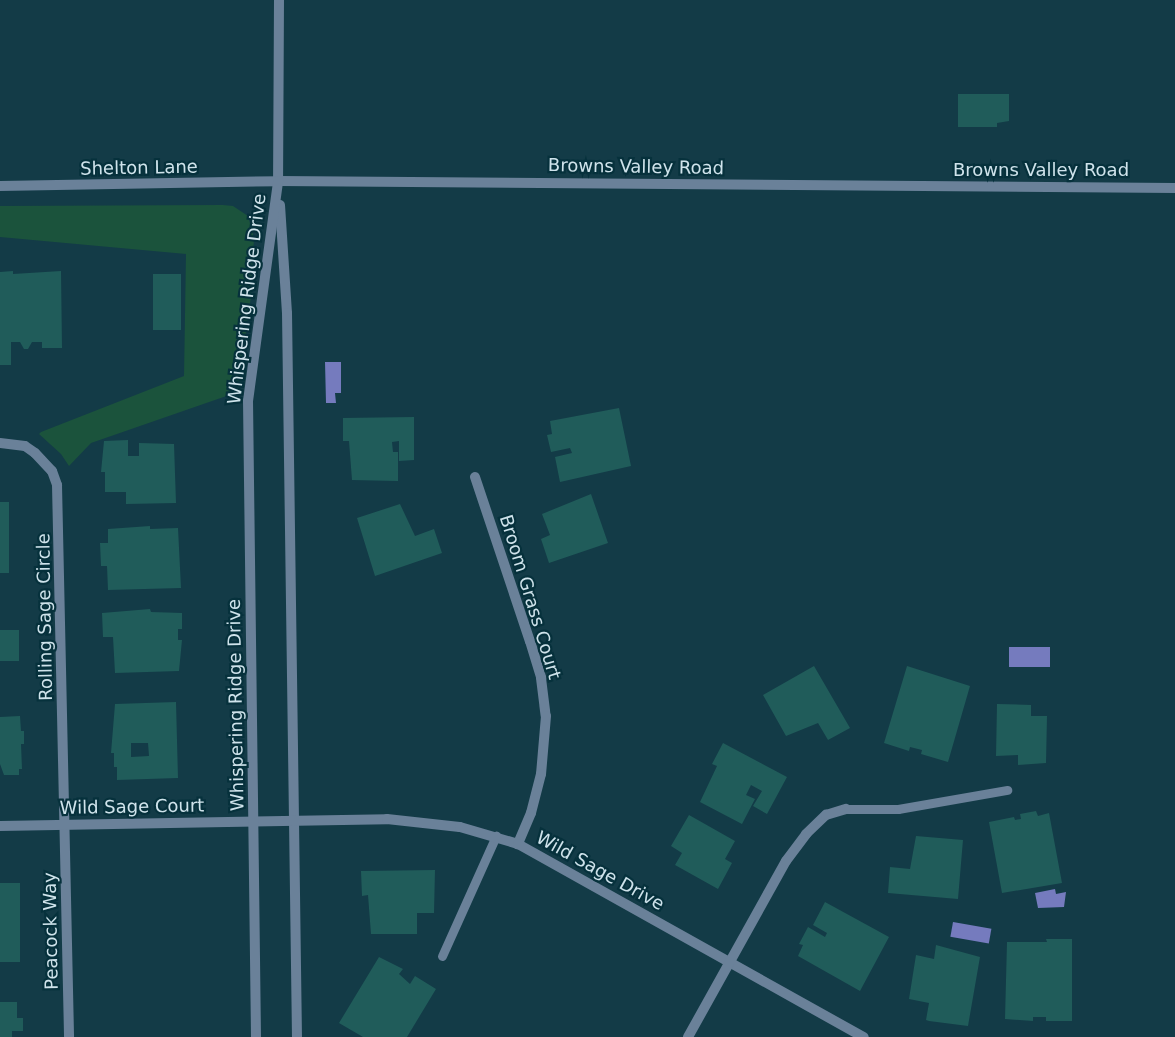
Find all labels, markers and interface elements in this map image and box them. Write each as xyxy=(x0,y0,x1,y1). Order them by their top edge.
street label: Browns Valley Road xyxy=(548,155,724,179)
street label: Shelton Lane xyxy=(80,156,198,180)
street label: Browns Valley Road xyxy=(953,159,1129,181)
street label: Whispering Ridge Drive xyxy=(223,192,271,406)
street label: Broom Grass Court xyxy=(495,512,565,682)
street label: Rolling Sage Circle xyxy=(33,533,57,701)
street label: Whispering Ridge Drive xyxy=(223,599,249,811)
street label: Wild Sage Court xyxy=(59,795,205,819)
street label: Wild Sage Drive xyxy=(532,827,668,915)
street label: Peacock Way xyxy=(39,872,63,990)

